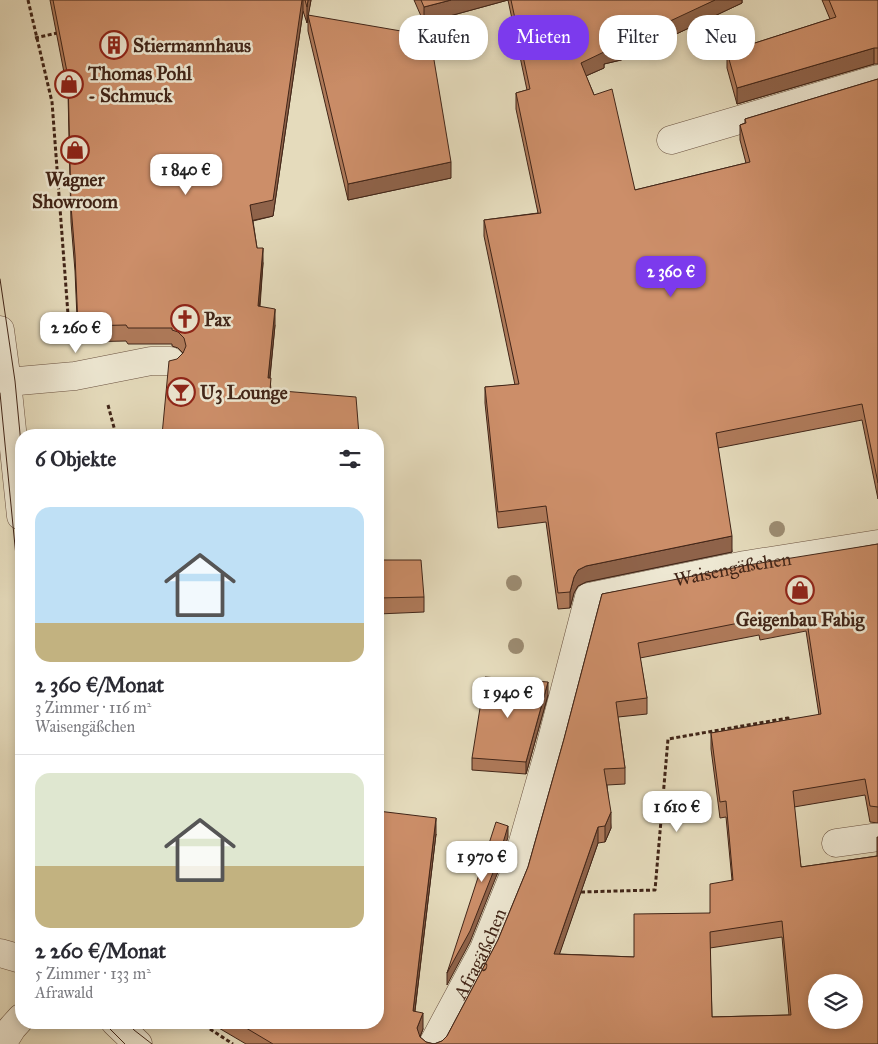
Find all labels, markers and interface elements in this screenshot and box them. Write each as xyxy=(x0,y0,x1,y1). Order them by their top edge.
chip: Kaufen xyxy=(399,15,488,60)
chip: Mieten xyxy=(498,15,589,60)
chip: Filter xyxy=(599,15,677,60)
chip: Neu xyxy=(687,15,755,60)
building icon: Stiermannhaus xyxy=(99,30,129,60)
place label: Stiermannhaus xyxy=(133,34,251,57)
place label: Thomas Pohl - Schmuck xyxy=(87,62,193,107)
shop icon: Thomas Pohl - Schmuck xyxy=(54,69,84,99)
shop icon: Wagner Showroom xyxy=(60,135,90,165)
pin: 1 840 € xyxy=(140,154,232,196)
text: 1 840 € xyxy=(161,160,211,179)
place label: Wagner Showroom xyxy=(32,168,118,213)
pin: 2 360 € xyxy=(625,256,717,298)
text: 2 360 € xyxy=(647,262,695,281)
church icon: Pax xyxy=(170,304,200,334)
place label: Pax xyxy=(204,308,232,331)
pin: 2 260 € xyxy=(30,312,122,354)
text: 2 260 € xyxy=(51,318,101,337)
bar icon: U3 Lounge xyxy=(166,377,196,407)
place label: U3 Lounge xyxy=(200,381,288,405)
icon: filters xyxy=(336,445,364,473)
text: 6 Objekte xyxy=(35,446,116,472)
icon: home xyxy=(155,540,245,630)
street label: Waisengäßchen xyxy=(672,547,793,591)
shop icon: Geigenbau Fabig xyxy=(785,575,815,605)
place label: Geigenbau Fabig xyxy=(736,608,865,632)
text: 2 360 €/Monat xyxy=(35,672,164,698)
pin: 1 940 € xyxy=(462,676,554,719)
text: 1 940 € xyxy=(483,683,533,702)
text: 3 Zimmer · 116 m² xyxy=(35,698,151,717)
text: Waisengäßchen xyxy=(35,717,135,736)
pin: 1 610 € xyxy=(631,790,723,833)
text: 1 610 € xyxy=(654,797,700,816)
icon: home xyxy=(155,805,245,895)
pin: 1 970 € xyxy=(436,840,528,883)
text: 1 970 € xyxy=(457,847,507,866)
street label: Afragäßchen xyxy=(448,905,511,1004)
text: 2 260 €/Monat xyxy=(35,938,166,964)
text: 5 Zimmer · 133 m² xyxy=(35,964,151,983)
map controls xyxy=(808,974,863,1029)
button: layers xyxy=(808,974,863,1029)
text: Afrawald xyxy=(35,983,93,1002)

